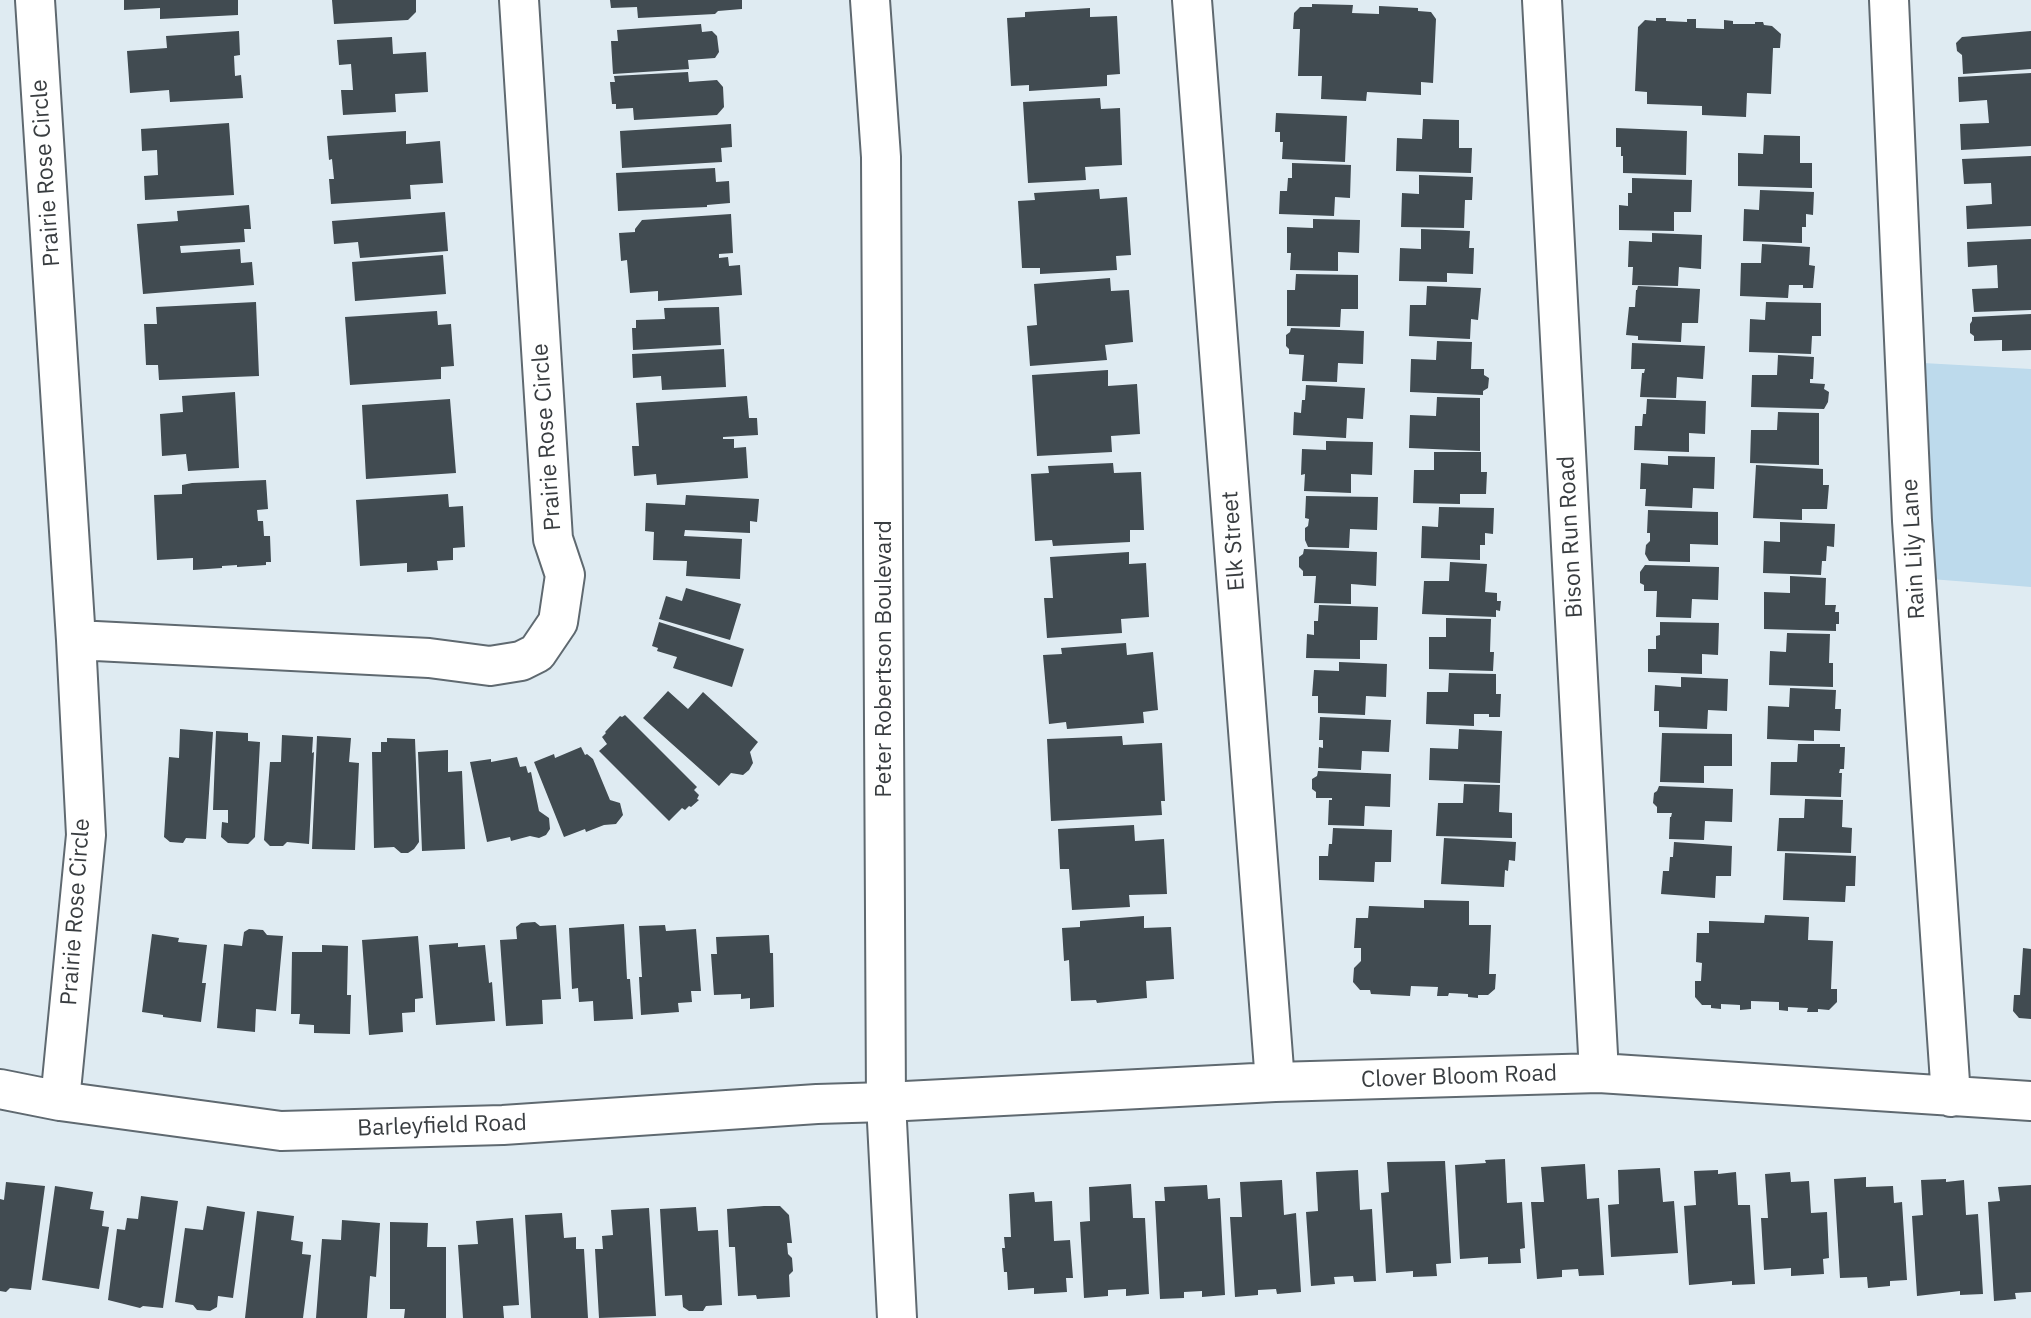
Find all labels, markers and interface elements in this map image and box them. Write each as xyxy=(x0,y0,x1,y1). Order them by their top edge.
street label: Prairie Rose Circle xyxy=(26,78,66,268)
street label: Prairie Rose Circle xyxy=(527,342,567,532)
street label: Bison Run Road xyxy=(1553,455,1589,619)
street label: Rain Lily Lane xyxy=(1897,478,1931,620)
street label: Elk Street xyxy=(1217,490,1251,592)
street label: Peter Robertson Boulevard xyxy=(870,520,898,798)
street label: Prairie Rose Circle xyxy=(56,817,96,1007)
street label: Clover Bloom Road xyxy=(1360,1060,1558,1094)
street label: Barleyfield Road xyxy=(357,1109,527,1143)

